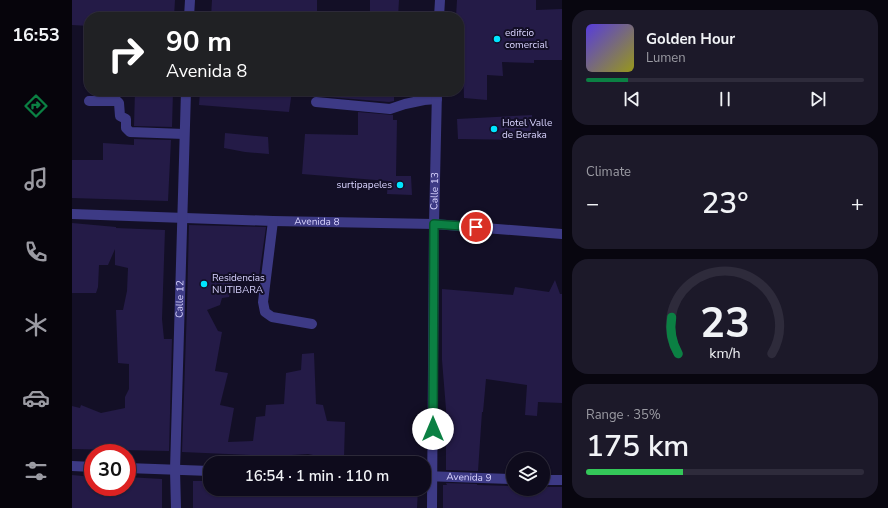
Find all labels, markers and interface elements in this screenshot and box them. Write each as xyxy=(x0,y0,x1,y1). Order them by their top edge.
text: 16:53 xyxy=(12,23,60,47)
text: 90 m xyxy=(166,23,232,61)
place label: edifcio comercial xyxy=(505,26,548,52)
icon: right xyxy=(100,28,152,80)
text: Golden Hour xyxy=(646,29,735,49)
marker: edifcio comercial xyxy=(492,34,502,44)
text: Lumen xyxy=(646,49,686,67)
text: Avenida 8 xyxy=(166,59,247,83)
icon: previous xyxy=(621,88,643,110)
icon: pause xyxy=(714,88,736,110)
icon: next xyxy=(807,88,829,110)
icon: directions xyxy=(22,92,50,120)
place label: Hotel Valle de Beraka xyxy=(502,116,552,142)
marker: Hotel Valle de Beraka xyxy=(489,124,499,134)
text: Climate xyxy=(586,163,631,181)
icon: music xyxy=(22,165,50,193)
street label: Calle 13 xyxy=(427,172,442,210)
place label: surtipapeles xyxy=(337,178,392,192)
marker: surtipapeles xyxy=(395,180,405,190)
text: 23° xyxy=(701,183,749,224)
text: − xyxy=(586,189,599,219)
text: + xyxy=(851,189,864,219)
pin xyxy=(459,210,493,244)
street label: Avenida 8 xyxy=(294,214,340,229)
icon: arrive xyxy=(465,216,487,238)
icon: phone xyxy=(22,238,50,266)
place label: Residencias NUTIBARA xyxy=(212,271,265,297)
marker: Residencias NUTIBARA xyxy=(199,279,209,289)
street label: Calle 12 xyxy=(172,280,188,318)
text: 23 xyxy=(700,295,750,352)
icon: climate xyxy=(22,311,50,339)
text: km/h xyxy=(709,344,741,363)
icon: car xyxy=(22,384,50,412)
text: Range · 35% xyxy=(586,406,661,424)
position arrow xyxy=(412,408,454,450)
text: 175 km xyxy=(586,426,689,467)
speed limit sign: 30 xyxy=(84,444,136,496)
map controls xyxy=(506,452,550,496)
button: layers xyxy=(506,452,550,496)
icon: filters xyxy=(22,457,50,485)
text: 16:54 · 1 min · 110 m xyxy=(245,466,389,486)
street label: Avenida 9 xyxy=(446,470,492,485)

